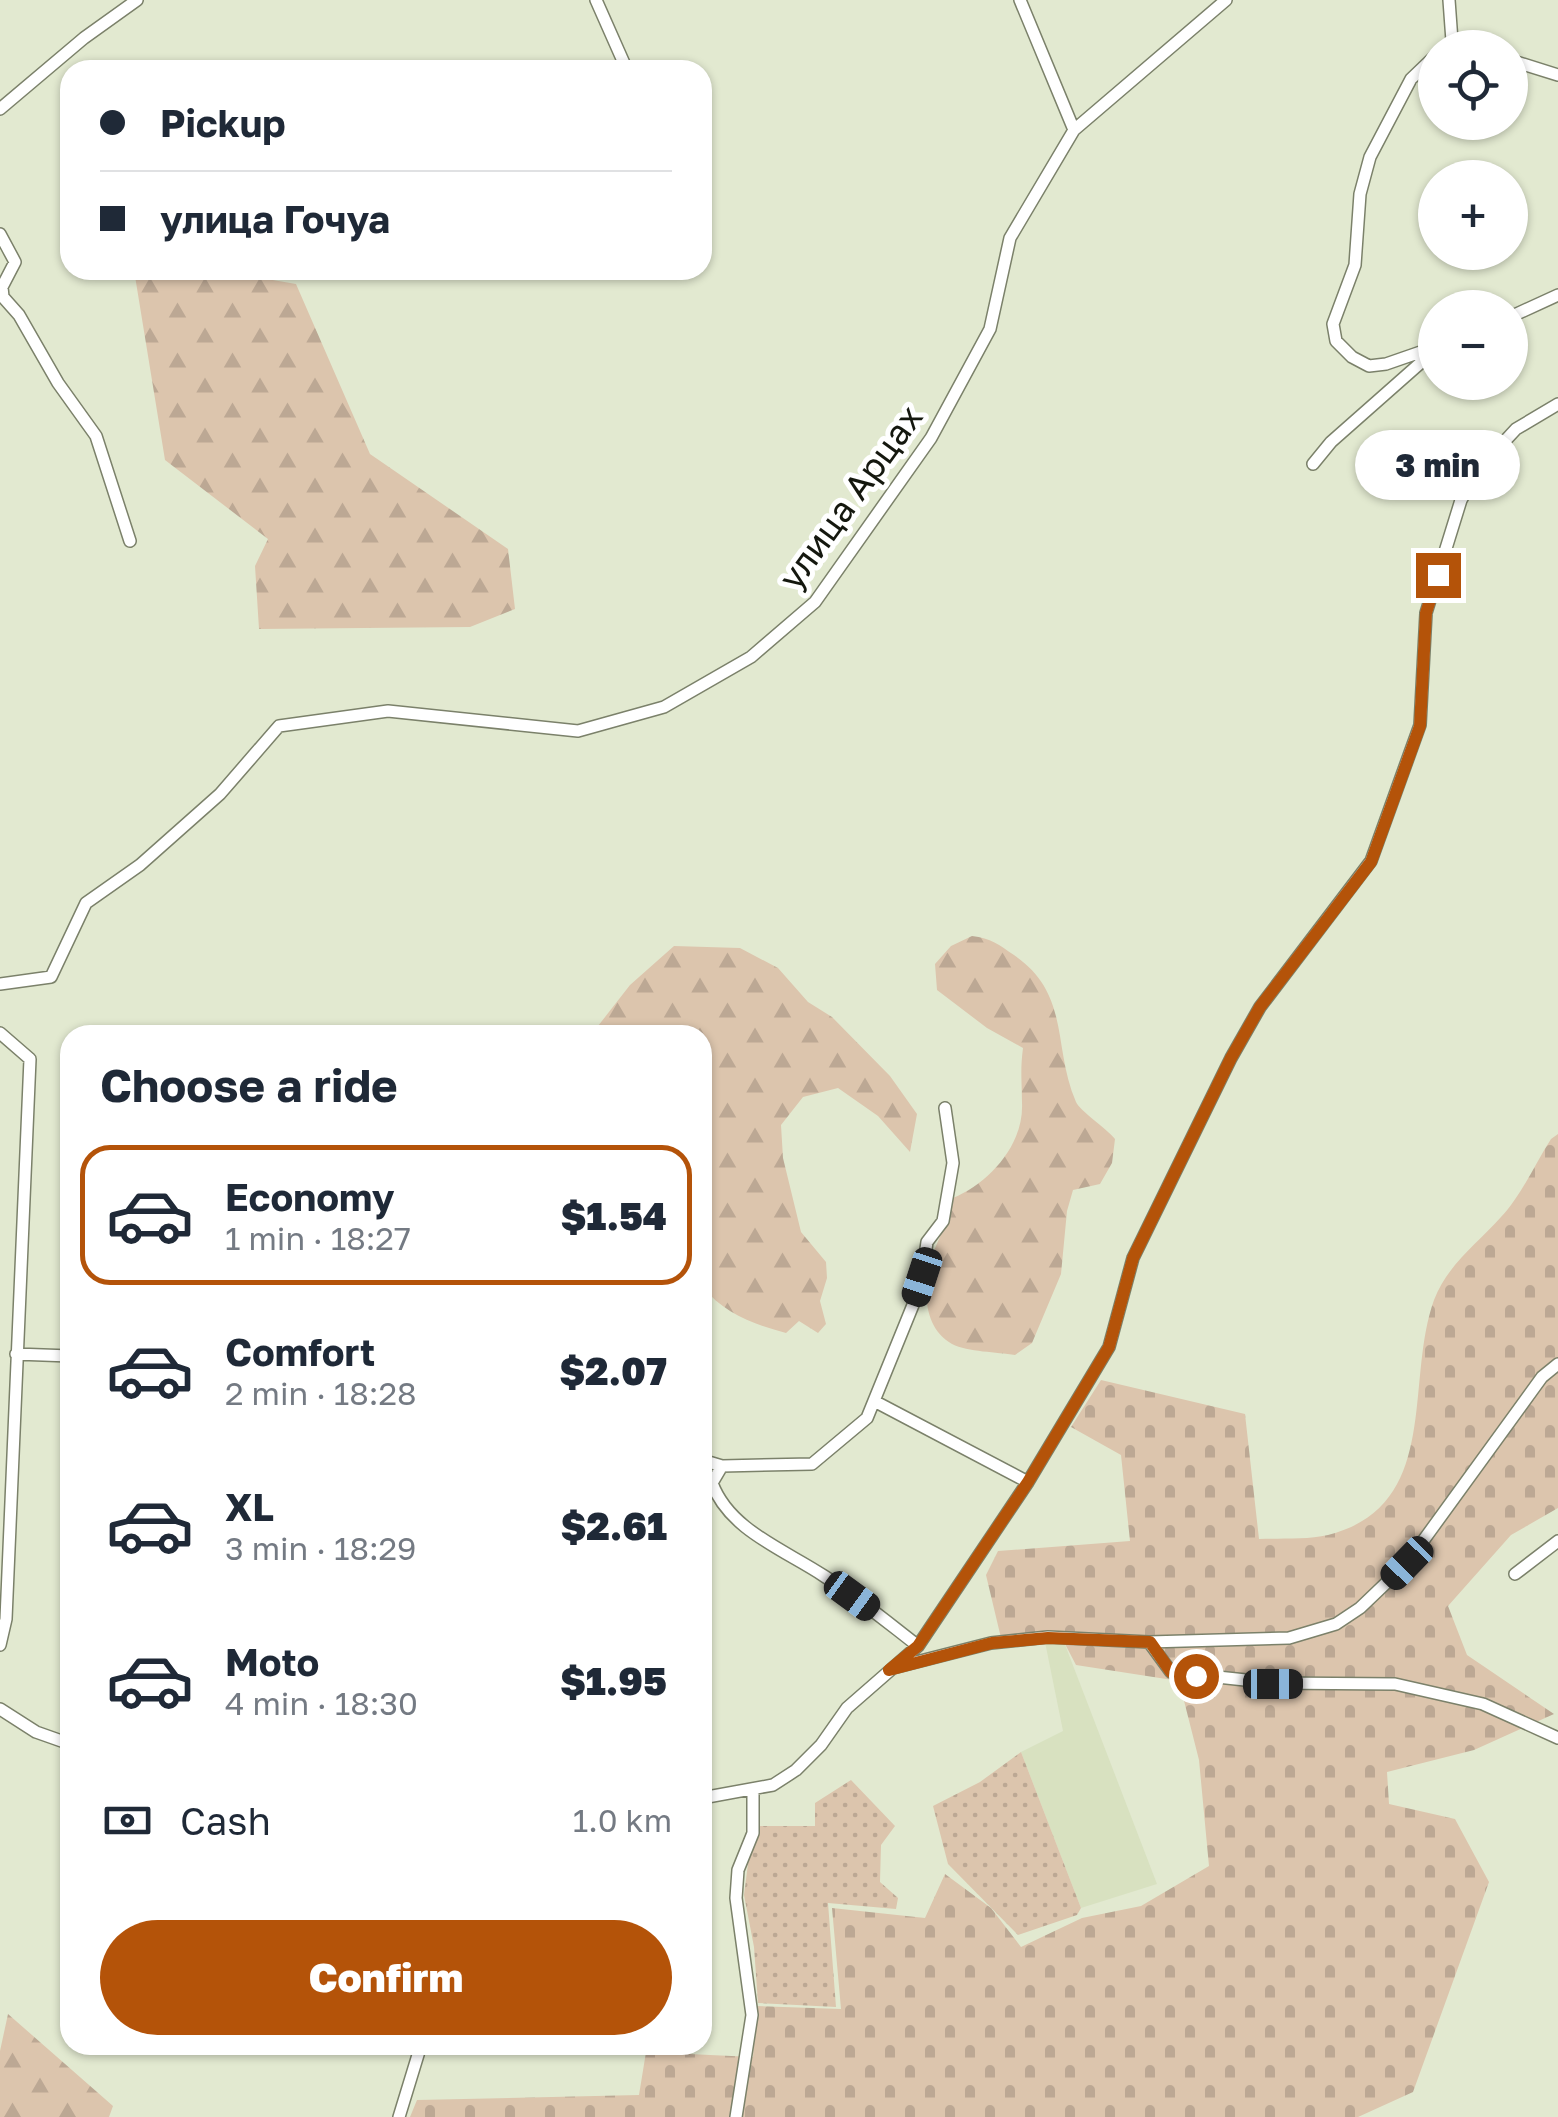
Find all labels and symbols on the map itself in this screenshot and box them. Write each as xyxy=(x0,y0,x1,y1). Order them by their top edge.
street label: улица Арцах xyxy=(769,397,931,597)
callout: 3 min xyxy=(1356,430,1520,500)
route end xyxy=(1416,553,1461,598)
car xyxy=(898,1244,946,1310)
car xyxy=(1375,1531,1439,1595)
car xyxy=(819,1566,885,1626)
route start xyxy=(1174,1654,1219,1699)
car xyxy=(1243,1669,1303,1699)

